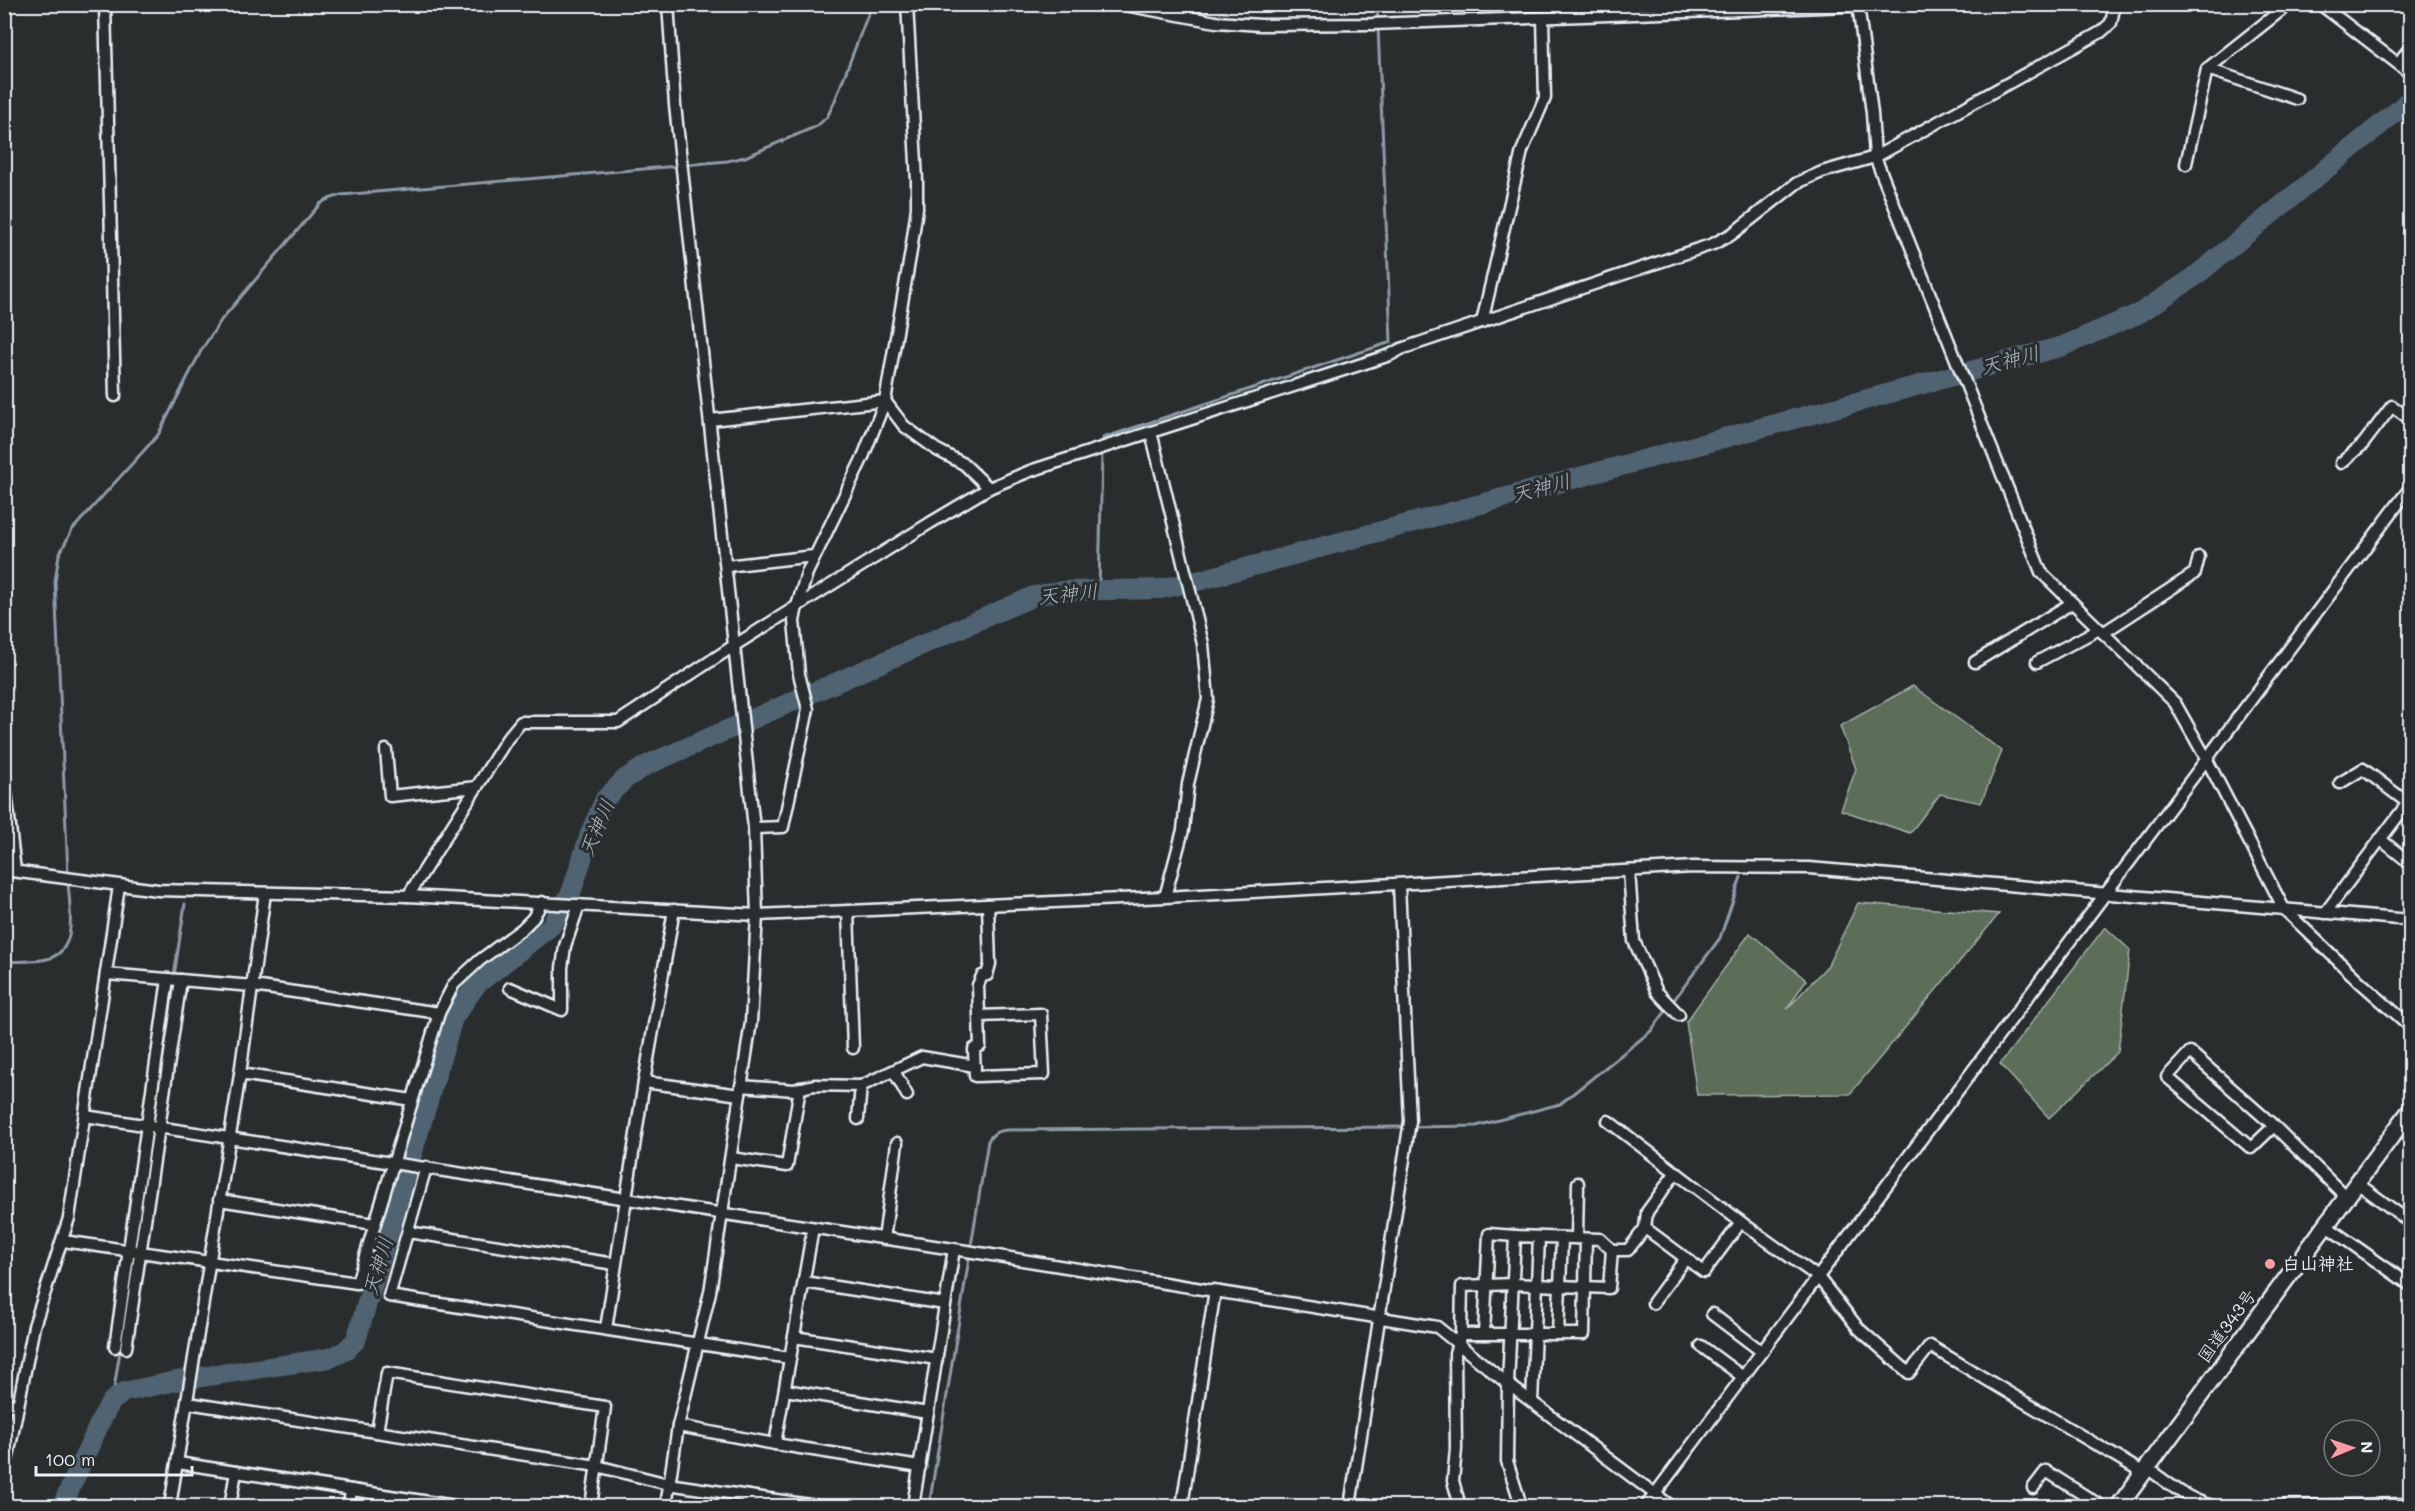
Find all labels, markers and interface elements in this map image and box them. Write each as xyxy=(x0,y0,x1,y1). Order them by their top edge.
water label: 天神川 xyxy=(1977,339,2042,379)
water label: 天神川 xyxy=(1508,467,1573,507)
water label: 天神川 xyxy=(1037,577,1099,609)
water label: 天神川 xyxy=(572,795,620,860)
water label: 天神川 xyxy=(356,1233,398,1298)
place label: 白山神社 xyxy=(2282,1251,2354,1275)
marker: 白山神社 xyxy=(2263,1257,2277,1271)
street label: 国道343号 xyxy=(2191,1284,2261,1367)
north arrow xyxy=(2322,1418,2382,1478)
scale bar xyxy=(36,1439,192,1477)
text: N xyxy=(2357,1441,2378,1454)
text: 100 m xyxy=(45,1447,95,1471)

